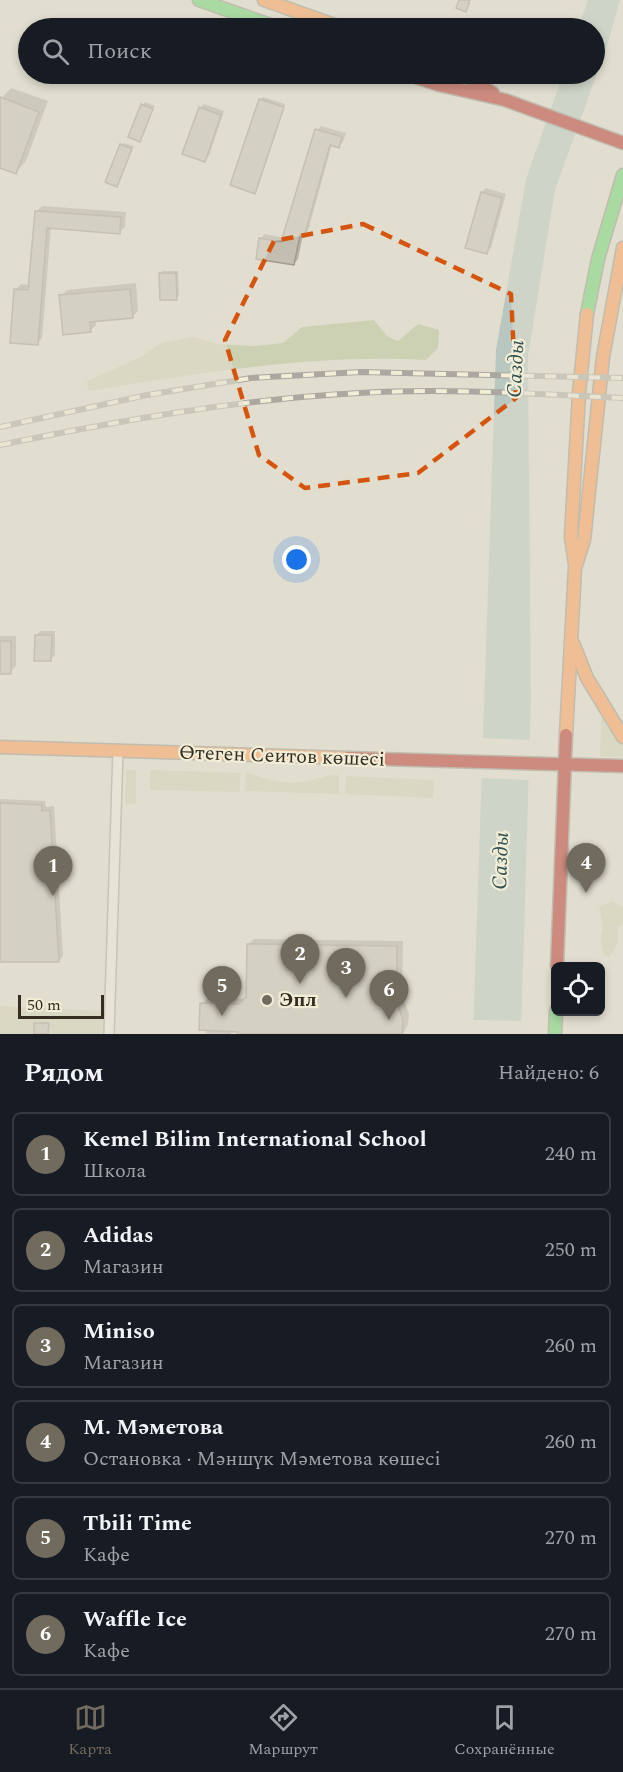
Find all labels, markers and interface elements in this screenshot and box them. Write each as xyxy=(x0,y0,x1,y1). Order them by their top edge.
search box xyxy=(18,18,605,84)
icon: search xyxy=(39,35,72,68)
text: Поиск xyxy=(87,35,152,68)
water label: Сазды xyxy=(499,339,533,399)
your location xyxy=(282,545,311,574)
street label: Өтеген Сеитов көшесі xyxy=(178,737,386,775)
water label: Сазды xyxy=(484,832,518,890)
pin: 4 xyxy=(566,844,606,893)
pin: 1 xyxy=(34,846,72,896)
pin: 2 xyxy=(280,934,320,984)
pin: 3 xyxy=(326,948,366,998)
map controls xyxy=(551,962,605,1016)
button: locate xyxy=(551,962,605,1016)
pin: 5 xyxy=(202,966,242,1016)
pin: 6 xyxy=(370,970,408,1020)
place label: Эпл xyxy=(279,985,317,1015)
scale bar xyxy=(18,992,104,1019)
text: 50 m xyxy=(27,993,61,1017)
marker: Эпл xyxy=(260,993,274,1007)
text: Рядом xyxy=(24,1053,104,1093)
text: Найдено: 6 xyxy=(498,1058,599,1088)
text: Kemel Bilim International School xyxy=(83,1123,427,1156)
text: 1 xyxy=(40,1139,51,1169)
text: 240 m xyxy=(545,1139,597,1169)
text: Школа xyxy=(83,1156,146,1186)
text: Adidas xyxy=(83,1219,154,1252)
text: 2 xyxy=(40,1235,51,1265)
text: 250 m xyxy=(545,1235,597,1265)
text: Магазин xyxy=(83,1252,164,1282)
text: Miniso xyxy=(83,1315,155,1348)
text: 3 xyxy=(40,1331,51,1361)
text: 260 m xyxy=(545,1331,597,1361)
text: Магазин xyxy=(83,1348,164,1378)
text: М. Мәметова xyxy=(83,1411,223,1444)
text: 4 xyxy=(40,1427,51,1457)
text: 260 m xyxy=(545,1427,597,1457)
text: Остановка · Мәншүк Мәметова көшесі xyxy=(83,1444,441,1474)
text: Tbili Time xyxy=(83,1507,192,1540)
text: 5 xyxy=(40,1523,51,1553)
text: 270 m xyxy=(545,1523,597,1553)
text: Кафе xyxy=(83,1540,130,1570)
text: Waffle Ice xyxy=(83,1603,187,1636)
text: 6 xyxy=(40,1619,51,1649)
text: 270 m xyxy=(545,1619,597,1649)
text: Кафе xyxy=(83,1636,130,1666)
tab: Карта xyxy=(68,1701,112,1761)
tab: Маршрут xyxy=(248,1701,318,1761)
tab: Сохранённые xyxy=(454,1701,555,1761)

